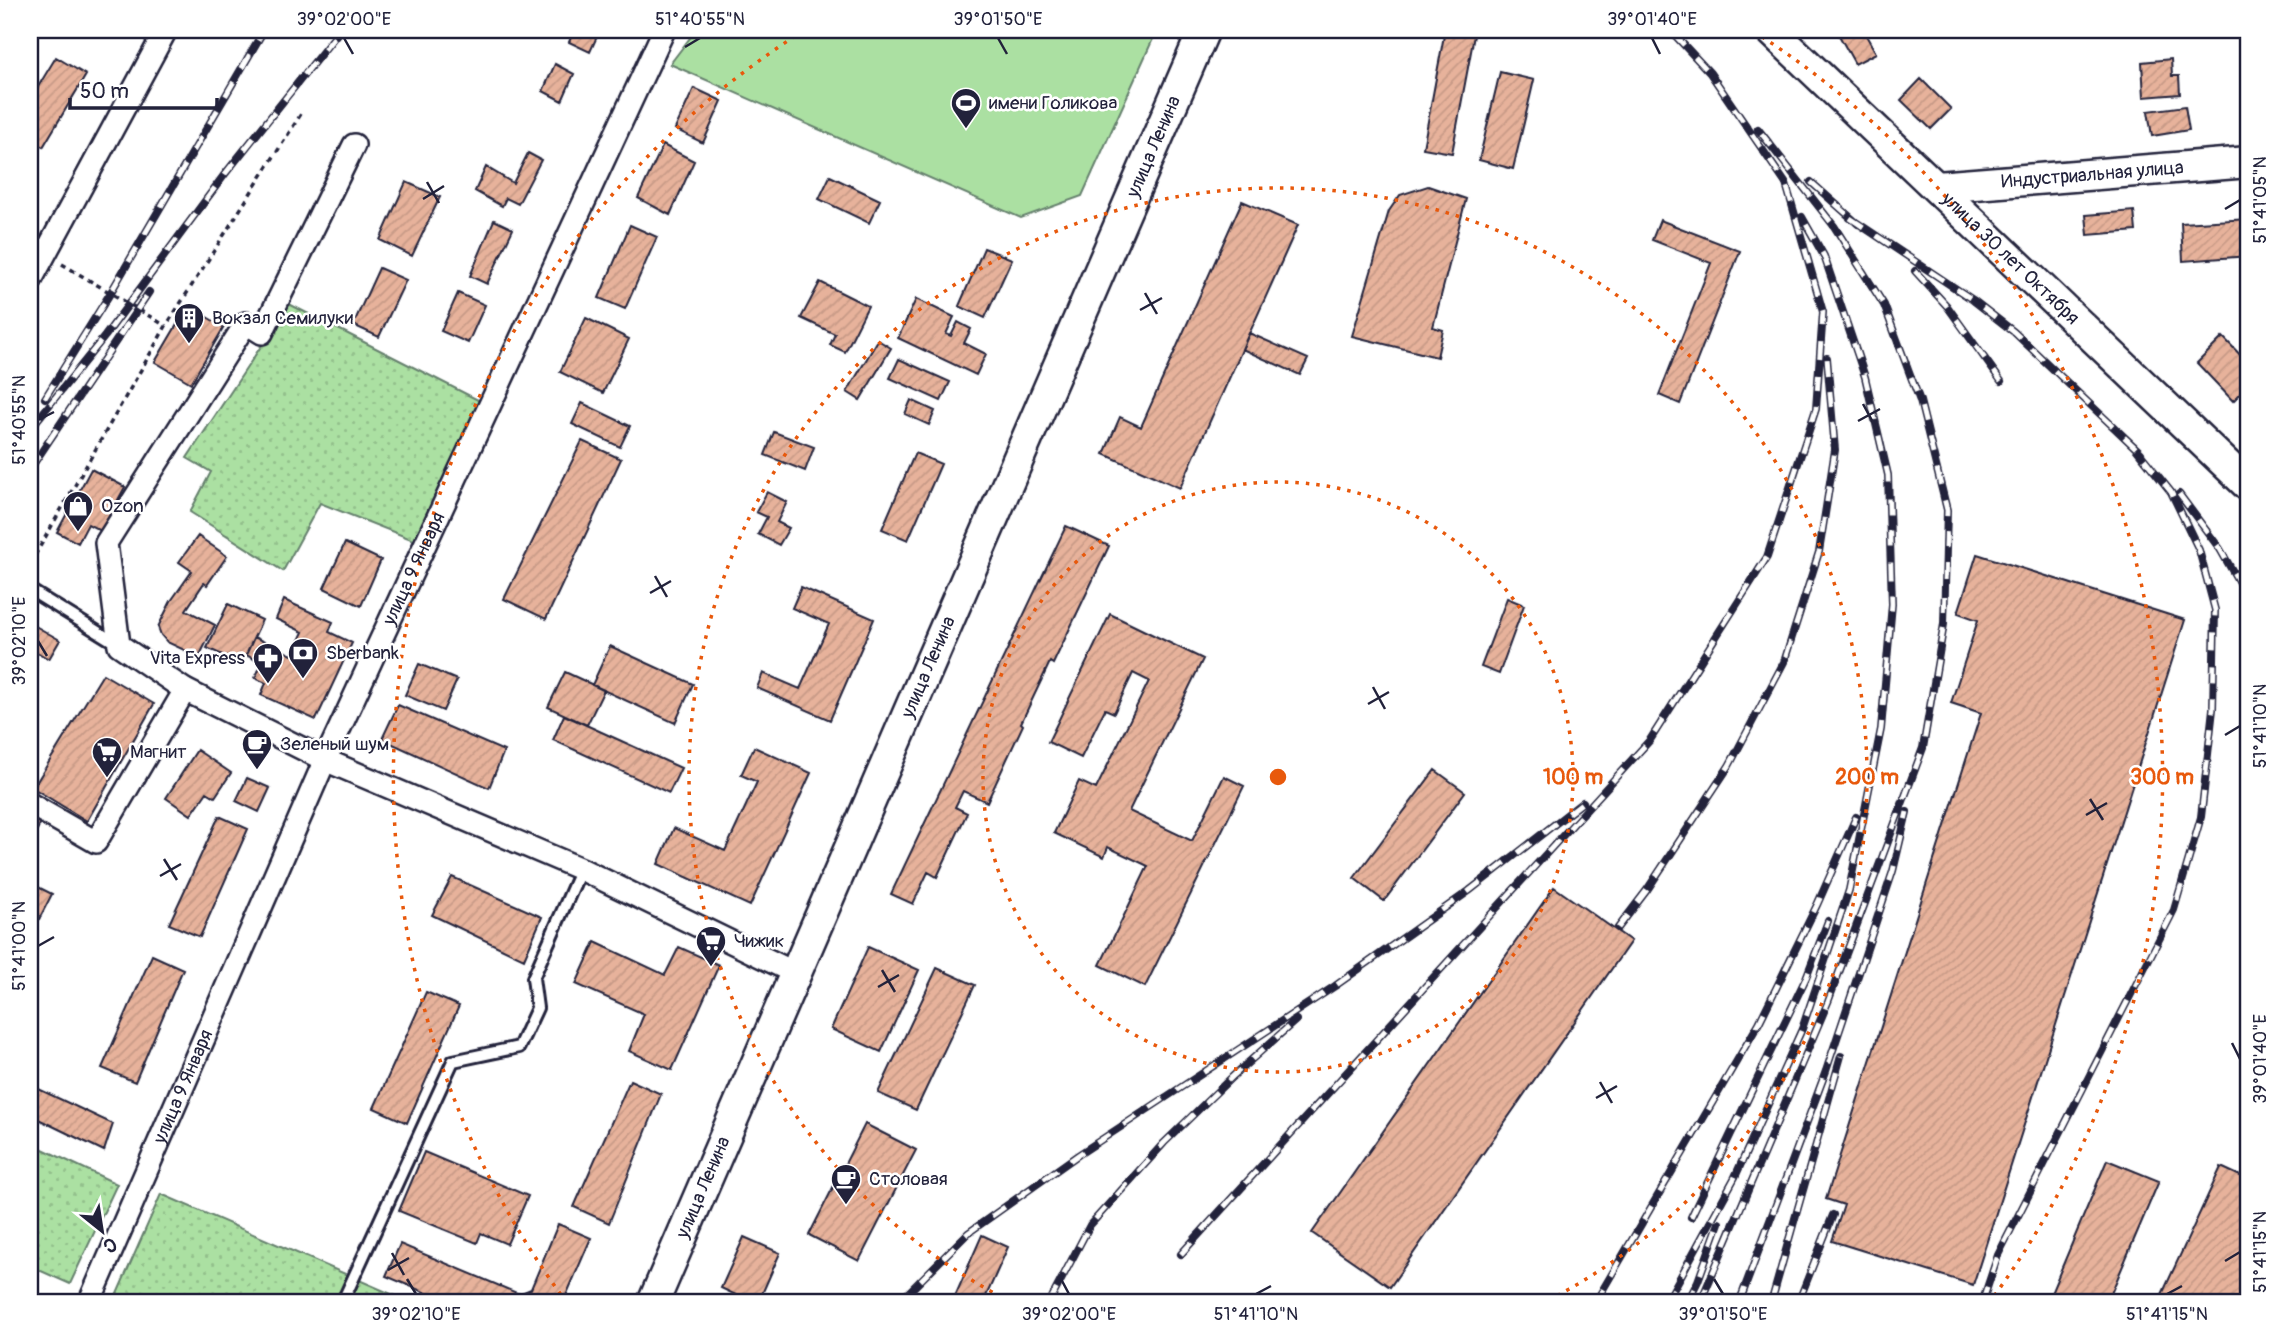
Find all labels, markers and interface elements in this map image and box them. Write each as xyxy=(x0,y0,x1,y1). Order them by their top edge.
text: 39°02'00"E xyxy=(297,8,391,31)
text: 51°40'55"N xyxy=(655,8,745,31)
text: 39°01'50"E xyxy=(954,8,1042,31)
text: 39°01'40"E xyxy=(1607,8,1697,31)
scale bar xyxy=(70,66,217,110)
text: 50 m xyxy=(80,78,129,105)
sports icon: имени Голикова xyxy=(949,86,983,130)
place label: имени Голикова xyxy=(989,91,1118,115)
street label: улица Ленина xyxy=(1121,92,1186,202)
street label: Индустриальная улица xyxy=(2000,155,2185,194)
text: 51°41'05"N xyxy=(2249,156,2272,244)
street label: улица 30 лет Октября xyxy=(1936,186,2084,330)
building icon: Вокзал Семилуки xyxy=(172,301,206,345)
place label: Вокзал Семилуки xyxy=(212,306,354,330)
text: 51°40'55"N xyxy=(8,375,31,465)
shop icon: Ozon xyxy=(61,489,95,533)
place label: Ozon xyxy=(101,494,144,518)
street label: улица 9 Января xyxy=(377,508,450,630)
text: 39°02'10"E xyxy=(8,596,31,686)
street label: улица Ленина xyxy=(895,612,961,723)
bank icon: Sberbank xyxy=(286,636,320,680)
pharmacy icon: Vita Express xyxy=(251,641,285,685)
place label: Sberbank xyxy=(326,641,399,665)
place label: Vita Express xyxy=(149,646,245,670)
text: 51°41'10"N xyxy=(2249,684,2272,768)
cafe icon: Зеленый шум xyxy=(240,727,274,771)
place label: Зеленый шум xyxy=(280,732,389,756)
supermarket icon: Магнит xyxy=(90,735,124,779)
place label: Магнит xyxy=(130,740,187,764)
text: 100 m xyxy=(1543,764,1603,791)
text: 200 m xyxy=(1835,764,1899,791)
text: 300 m xyxy=(2130,764,2194,791)
centre of rings xyxy=(1266,765,1290,789)
text: 51°41'00"N xyxy=(8,901,31,991)
supermarket icon: Чижик xyxy=(694,924,728,968)
place label: Чижик xyxy=(734,929,784,953)
text: 39°01'40"E xyxy=(2249,1014,2272,1104)
street label: улица 9 Января xyxy=(147,1026,218,1148)
street label: улица Ленина xyxy=(670,1133,736,1243)
cafe icon: Столовая xyxy=(829,1162,863,1206)
place label: Столовая xyxy=(869,1167,948,1191)
north arrow xyxy=(66,1196,136,1266)
text: 51°41'15"N xyxy=(2249,1211,2272,1293)
text: С xyxy=(99,1232,121,1258)
text: 39°02'10"E xyxy=(371,1303,461,1326)
text: 39°02'00"E xyxy=(1022,1303,1116,1326)
text: 51°41'10"N xyxy=(1214,1303,1298,1326)
text: 39°01'50"E xyxy=(1679,1303,1767,1326)
text: 51°41'15"N xyxy=(2126,1303,2208,1326)

